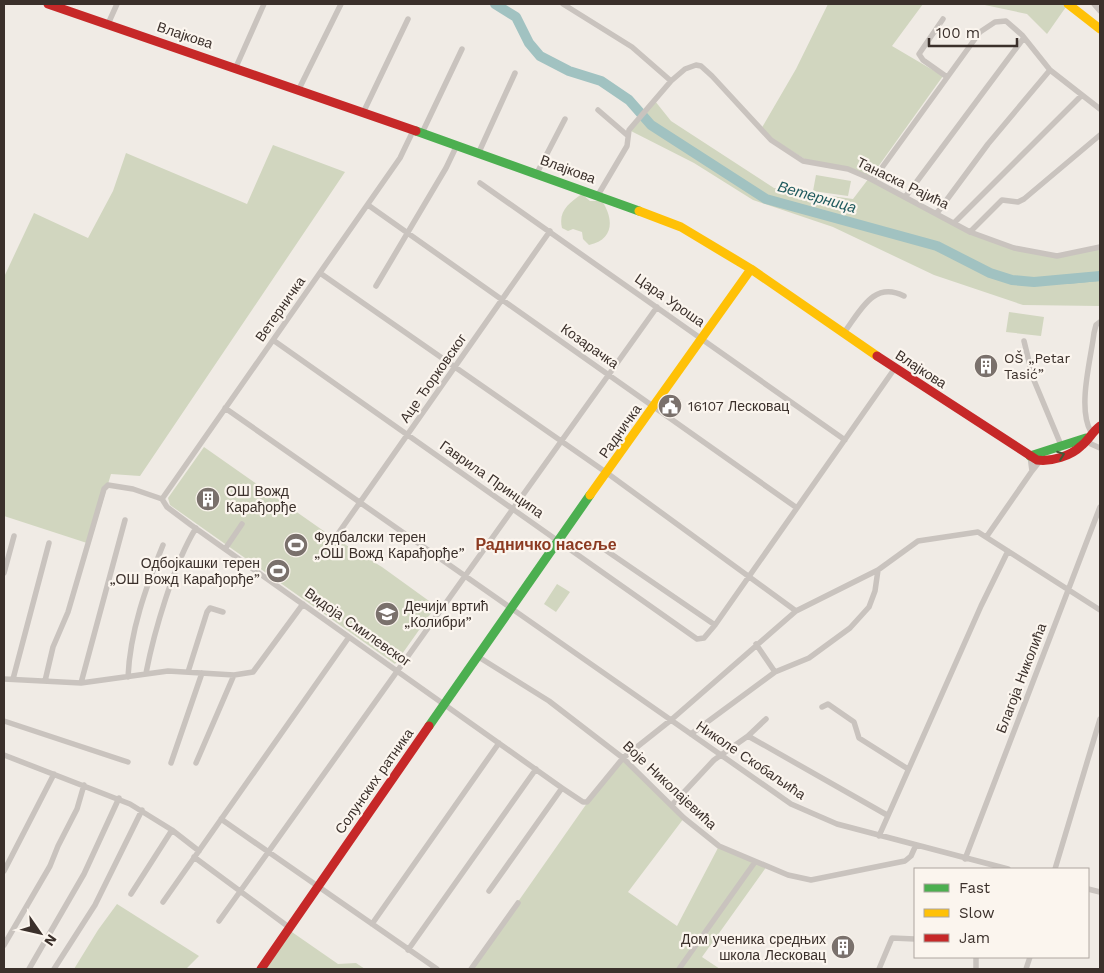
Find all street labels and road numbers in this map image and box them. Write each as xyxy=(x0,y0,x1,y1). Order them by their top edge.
street label: Влајкова xyxy=(155,19,215,52)
street label: Влајкова xyxy=(538,152,598,186)
street label: Танаска Рајића xyxy=(854,154,952,212)
street label: Цара Уроша xyxy=(632,270,708,330)
street label: Ветерничка xyxy=(252,273,308,345)
street label: Козарачка xyxy=(558,320,622,372)
street label: Аце Ђорковског xyxy=(396,330,470,426)
street label: Влајкова xyxy=(893,347,950,391)
street label: Радничка xyxy=(596,401,644,461)
street label: Гаврила Принципа xyxy=(437,437,547,521)
street label: Видоја Смилевског xyxy=(302,584,414,670)
street label: Благоја Николића xyxy=(993,621,1049,735)
street label: Николе Скобаљића xyxy=(693,718,809,803)
street label: Солунских ратника xyxy=(332,725,416,837)
street label: Воје Николајевића xyxy=(620,737,720,833)

